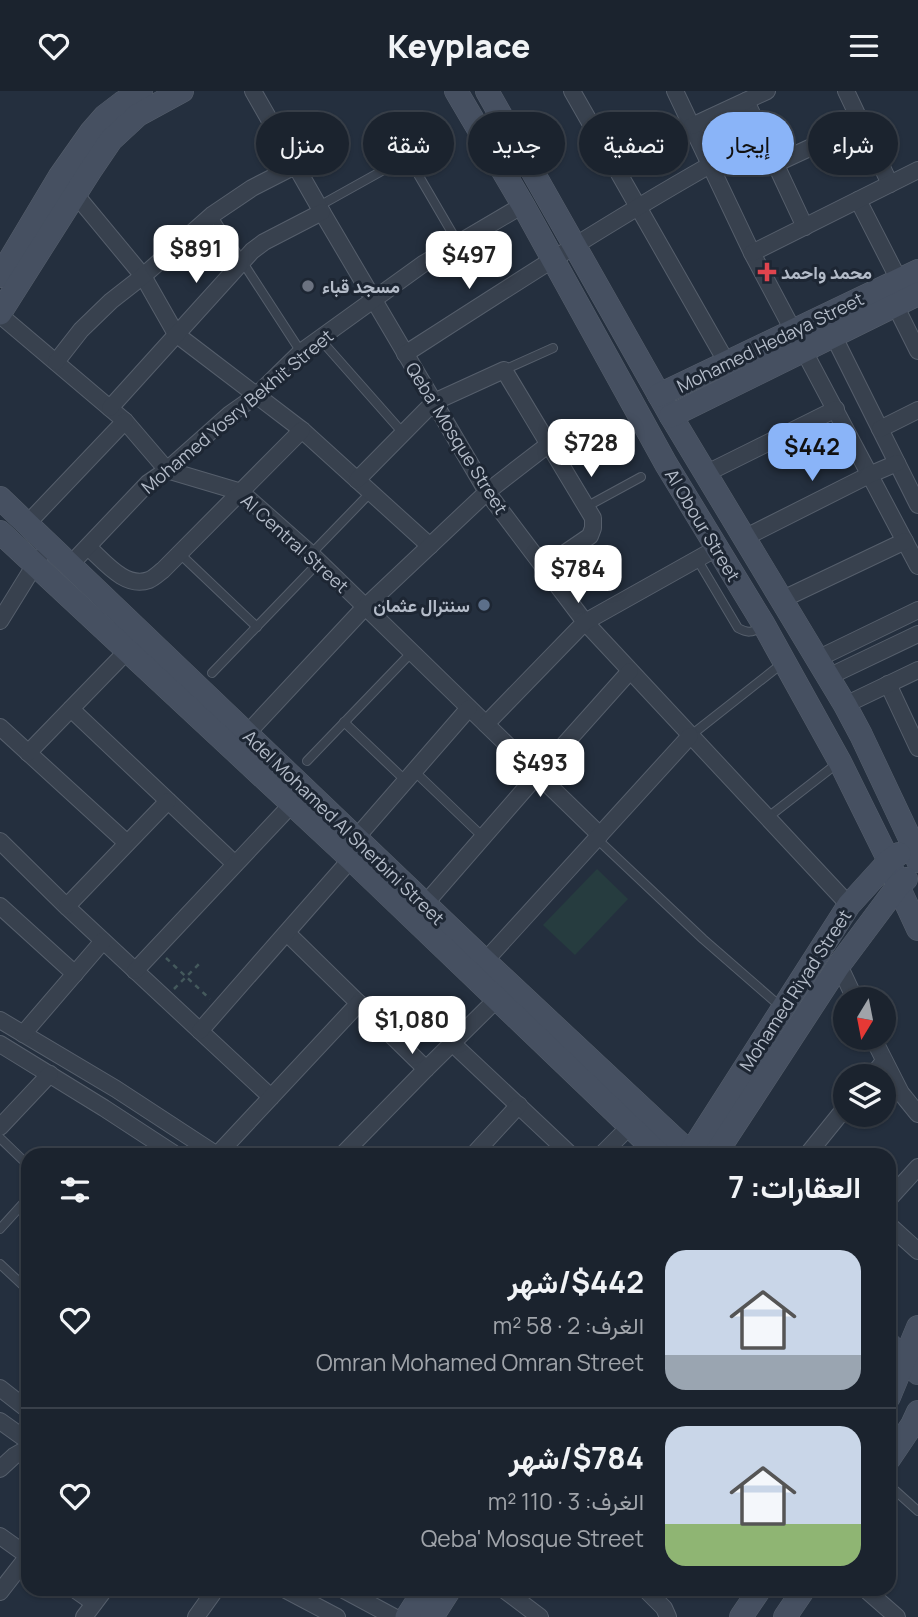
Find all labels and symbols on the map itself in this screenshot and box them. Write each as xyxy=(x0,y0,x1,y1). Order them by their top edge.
pin: $891 xyxy=(155,225,237,285)
pin: $497 xyxy=(428,231,510,291)
place label: محمد واحمد xyxy=(781,260,872,284)
marker: محمد واحمد xyxy=(759,264,775,280)
place label: مسجد قباء xyxy=(322,274,400,298)
marker: مسجد قباء xyxy=(300,278,316,294)
street label: Mohamed Hedaya Street xyxy=(673,286,867,398)
street label: Mohamed Yosry Bekhit Street xyxy=(136,324,338,498)
street label: Qeba' Mosque Street xyxy=(401,358,513,518)
pin: $728 xyxy=(550,419,632,479)
pin: $442 xyxy=(771,423,853,483)
street label: Al Obour Street xyxy=(660,464,746,586)
street label: Al Central Street xyxy=(236,488,354,598)
pin: $784 xyxy=(537,545,619,605)
place label: سنترال عثمان xyxy=(373,593,470,617)
marker: سنترال عثمان xyxy=(476,597,492,613)
street label: Adel Mohamed Al Sherbini Street xyxy=(238,724,450,930)
pin: $493 xyxy=(499,739,581,799)
street label: Mohamed Riyad Street xyxy=(734,905,856,1075)
north arrow xyxy=(833,987,896,1050)
pin: $1,080 xyxy=(355,997,469,1056)

